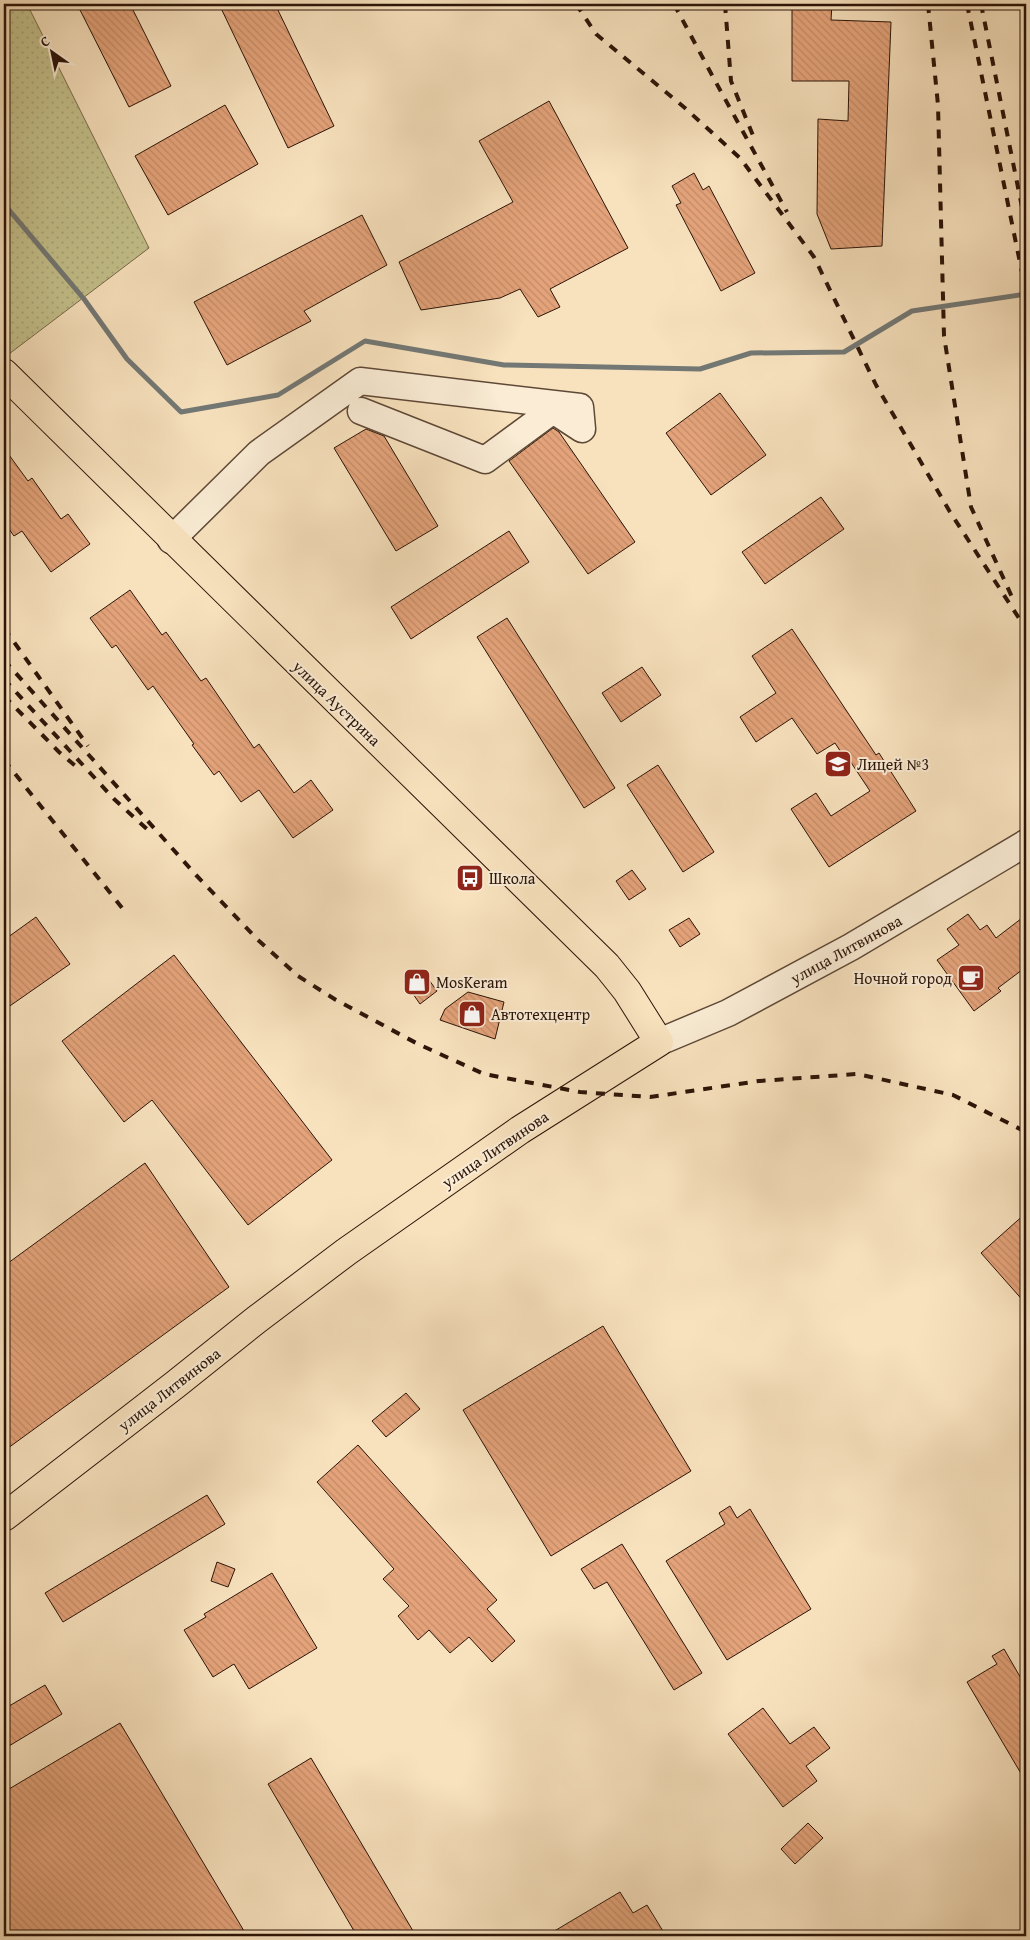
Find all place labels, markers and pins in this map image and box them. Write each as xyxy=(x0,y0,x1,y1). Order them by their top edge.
school or university icon: Лицей №3 xyxy=(823,749,853,779)
place label: Лицей №3 xyxy=(857,752,929,776)
bus stop icon: Школа xyxy=(455,863,485,893)
place label: Школа xyxy=(489,866,536,890)
cafe icon: Ночной город xyxy=(956,963,986,993)
place label: Ночной город xyxy=(854,966,952,990)
shop icon: MosKeram xyxy=(402,967,432,997)
place label: MosKeram xyxy=(436,970,508,994)
shop icon: Автотехцентр xyxy=(457,999,487,1029)
place label: Автотехцентр xyxy=(491,1002,590,1026)

